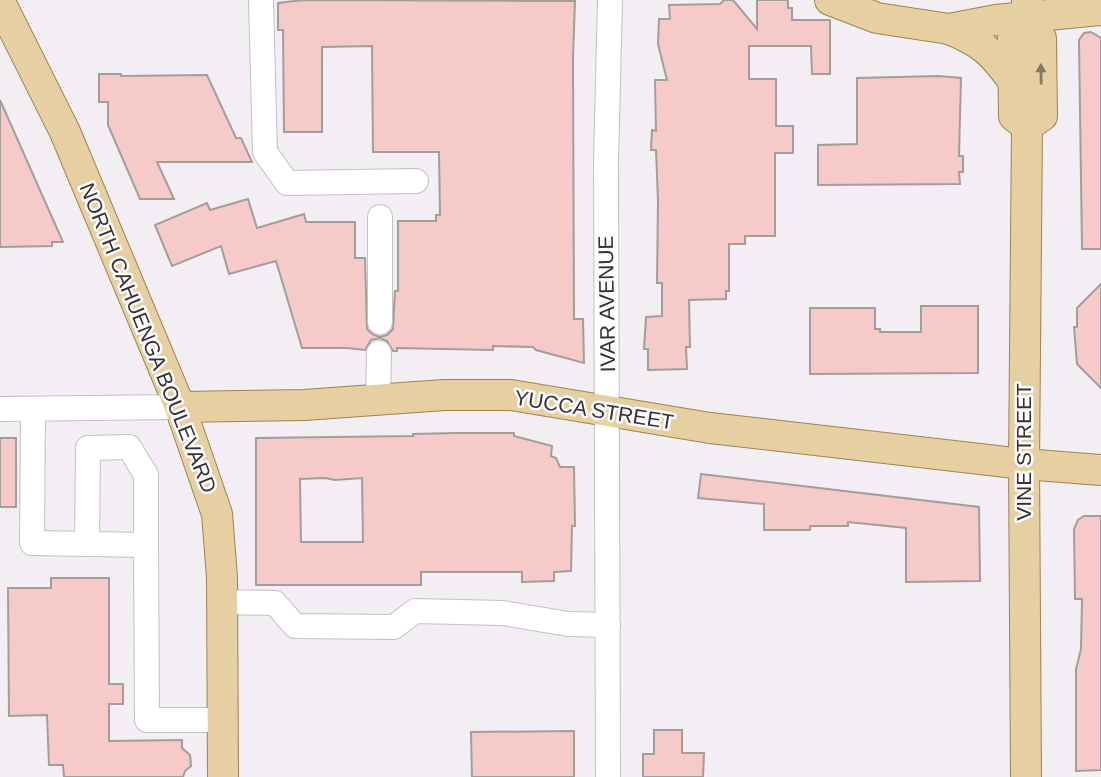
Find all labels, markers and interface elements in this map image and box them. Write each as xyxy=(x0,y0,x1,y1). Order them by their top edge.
one-way arrow xyxy=(1035,62,1047,84)
street label: NORTH CAHUENGA BOULEVARD xyxy=(76,180,221,496)
street label: IVAR AVENUE xyxy=(594,235,619,373)
street label: VINE STREET xyxy=(1012,383,1035,521)
street label: YUCCA STREET xyxy=(513,386,676,433)

